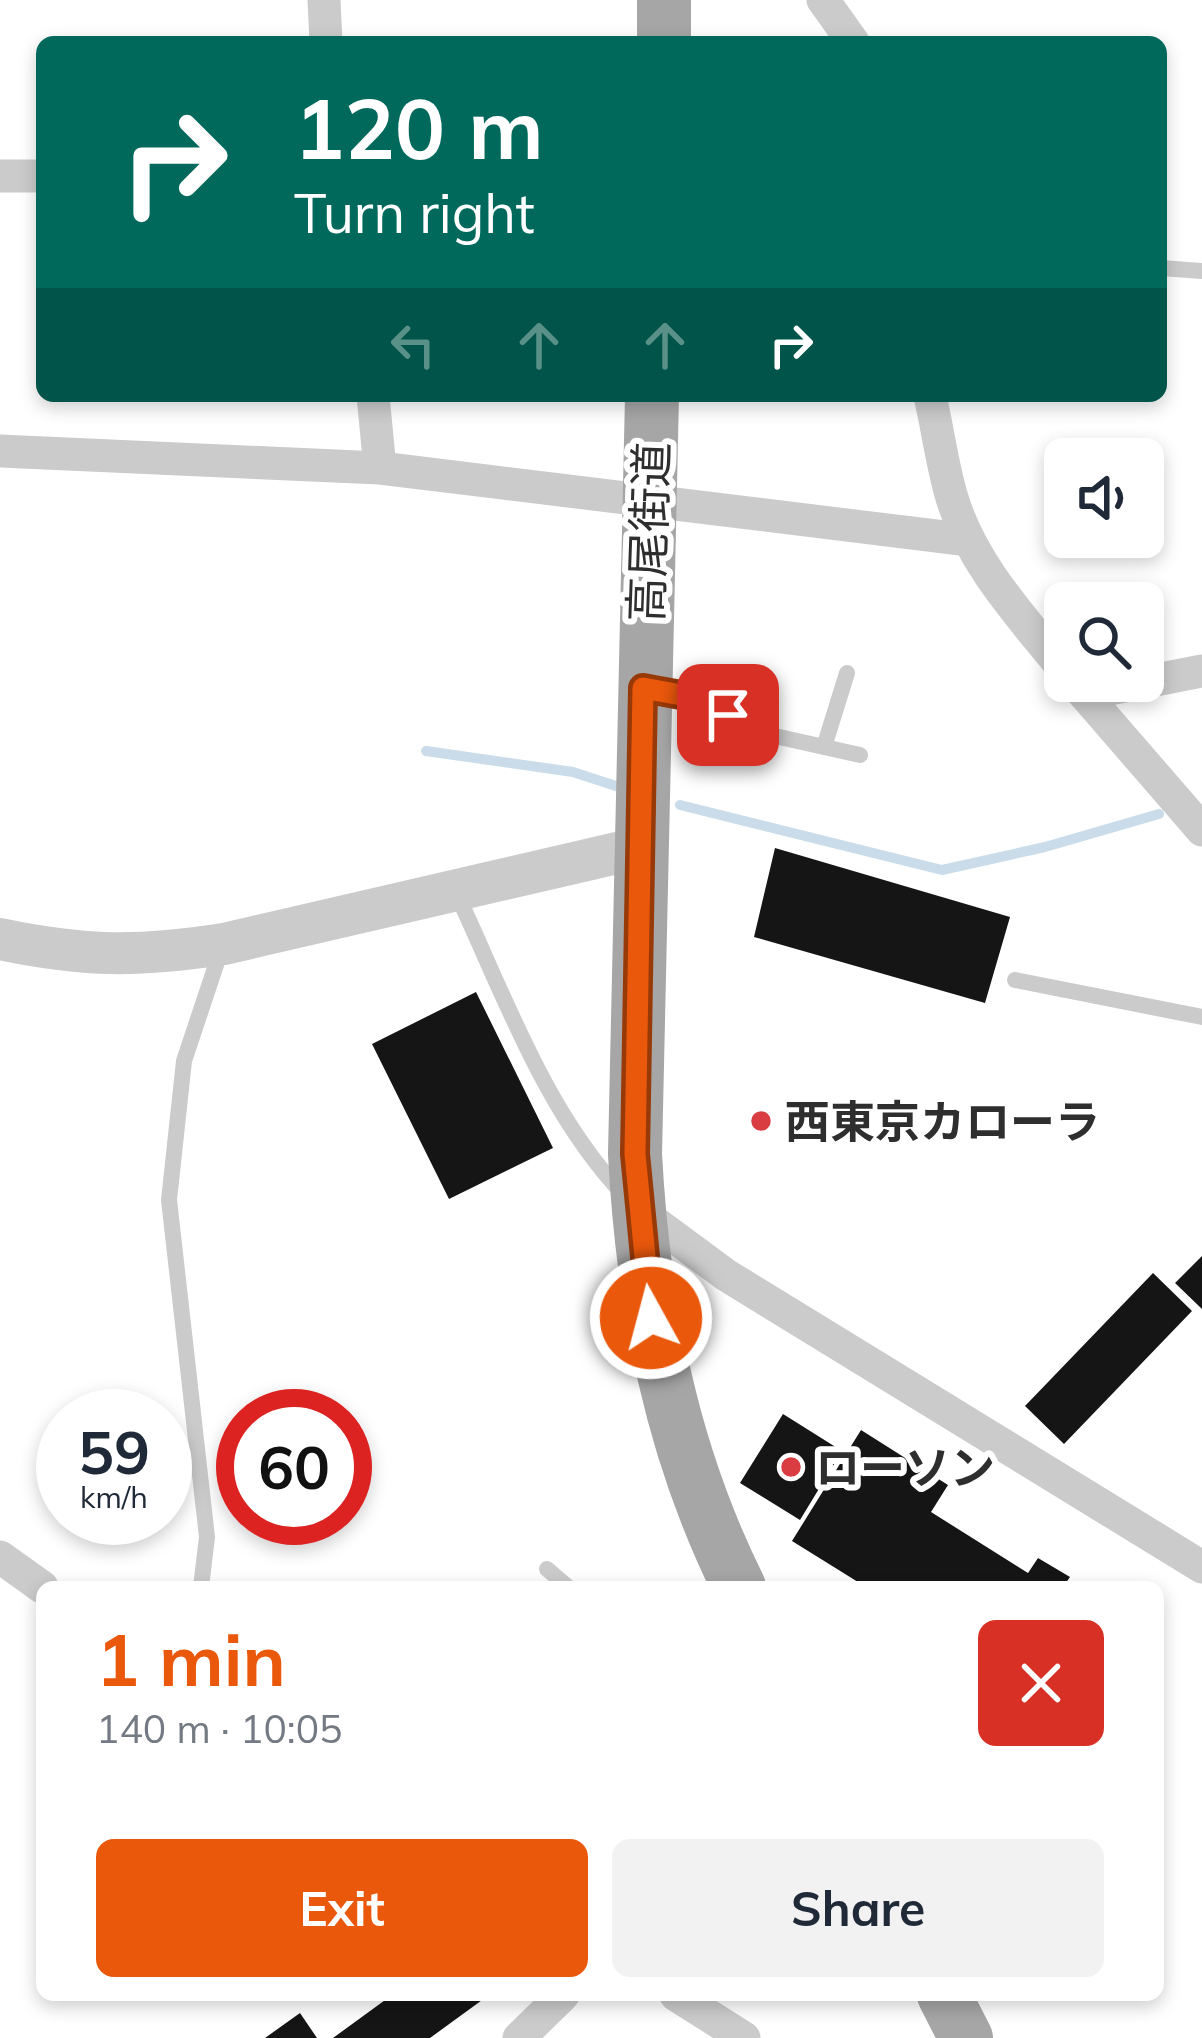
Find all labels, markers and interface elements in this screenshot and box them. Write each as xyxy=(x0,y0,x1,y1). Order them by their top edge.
text: 120 m xyxy=(294,75,544,180)
icon: right xyxy=(96,84,252,240)
text: Turn right xyxy=(294,179,535,247)
icon: left xyxy=(380,312,446,378)
icon: ahead xyxy=(506,312,572,378)
icon: ahead xyxy=(632,312,698,378)
icon: right xyxy=(758,312,824,378)
map controls xyxy=(1044,438,1164,702)
button: sound xyxy=(1044,438,1164,558)
street label: 高尾街道 xyxy=(617,441,679,623)
button: search xyxy=(1044,582,1164,702)
pin xyxy=(677,664,779,766)
icon: arrive xyxy=(695,682,761,748)
place label: 西東京カローラ xyxy=(785,1093,1100,1149)
marker: 西東京カローラ xyxy=(748,1108,774,1134)
position arrow xyxy=(588,1255,714,1381)
speed limit sign: 60 xyxy=(216,1389,372,1545)
text: 59 xyxy=(78,1414,150,1489)
place label: ローソン xyxy=(815,1439,995,1495)
marker: ローソン xyxy=(778,1454,804,1480)
text: km/h xyxy=(80,1478,148,1516)
text: 1 min xyxy=(96,1614,286,1704)
button: close xyxy=(978,1620,1104,1746)
text: 140 m · 10:05 xyxy=(96,1704,342,1753)
button: Exit xyxy=(96,1839,588,1977)
button: Share xyxy=(612,1839,1104,1977)

